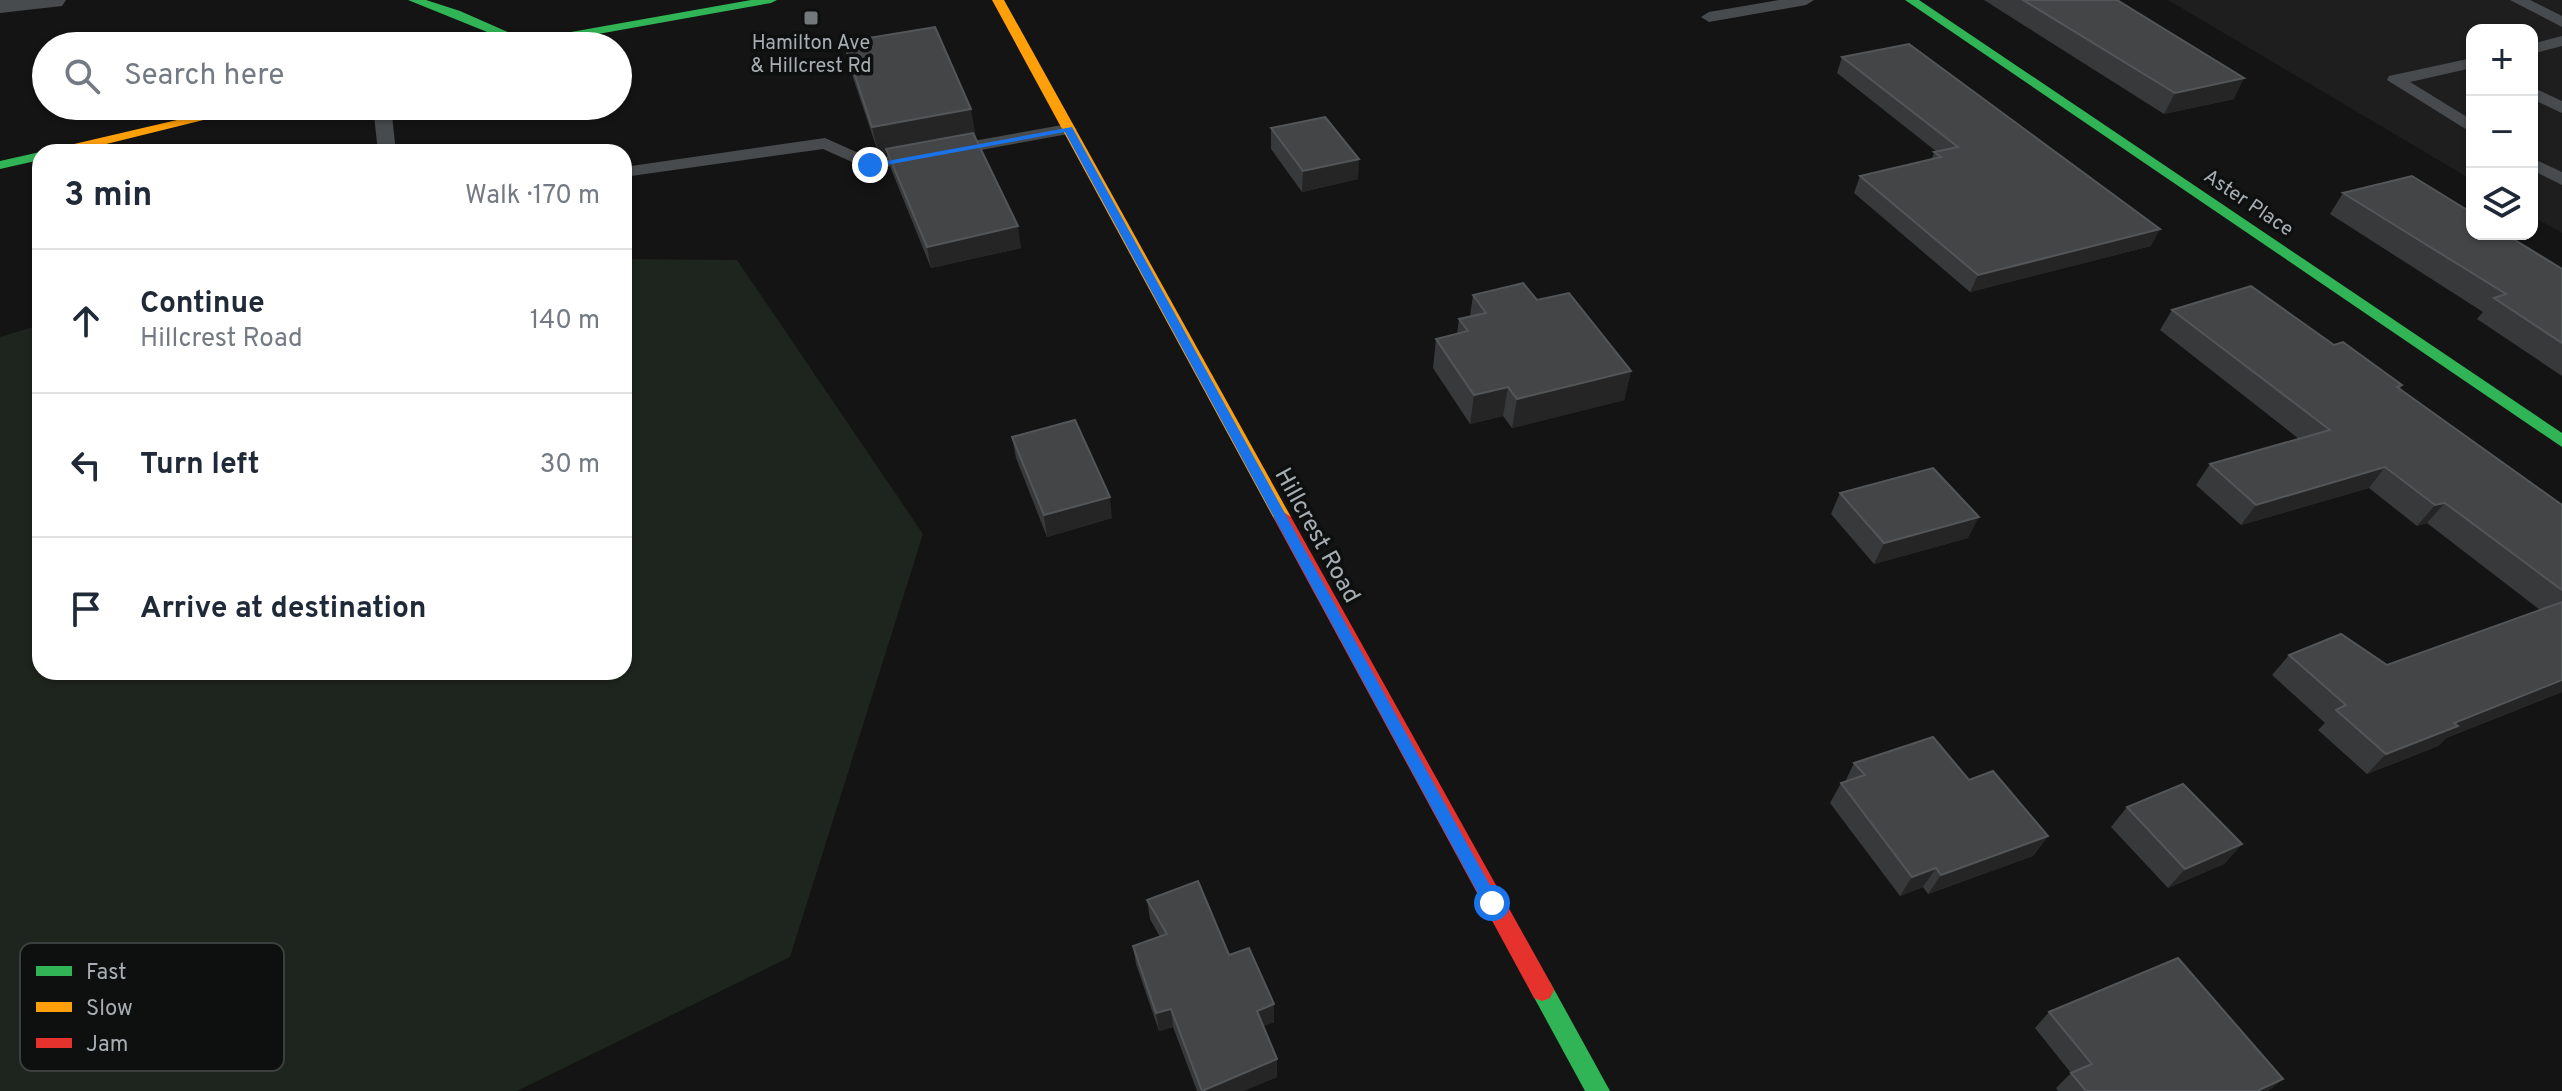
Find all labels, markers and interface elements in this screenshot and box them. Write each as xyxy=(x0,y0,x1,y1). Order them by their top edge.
marker: Hamilton Ave & Hillcrest Rd xyxy=(802,9,820,27)
map controls xyxy=(2466,24,2538,240)
button: + xyxy=(2466,24,2538,96)
place label: Hamilton Ave & Hillcrest Rd xyxy=(750,31,872,80)
search box xyxy=(32,32,632,120)
icon: search xyxy=(60,54,104,98)
text: Search here xyxy=(124,58,284,95)
button: − xyxy=(2466,96,2538,168)
route end xyxy=(852,147,888,183)
street label: Aster Place xyxy=(2198,164,2298,243)
button: layers xyxy=(2466,168,2538,240)
text: 3 min xyxy=(64,175,152,218)
text: Walk · 170 m xyxy=(465,180,600,213)
text: Continue xyxy=(140,286,265,323)
icon: ahead xyxy=(64,299,108,343)
text: 140 m xyxy=(530,305,600,338)
text: Hillcrest Road xyxy=(140,323,303,356)
icon: left xyxy=(64,443,108,487)
text: Turn left xyxy=(140,447,260,484)
text: 30 m xyxy=(540,449,600,482)
street label: Hillcrest Road xyxy=(1267,463,1366,609)
icon: arrive xyxy=(64,587,108,631)
text: Arrive at destination xyxy=(140,591,426,628)
route start xyxy=(1474,885,1510,921)
legend xyxy=(20,943,284,1071)
text: Fast xyxy=(86,960,127,987)
text: Slow xyxy=(86,996,133,1023)
text: Jam xyxy=(86,1032,129,1059)

